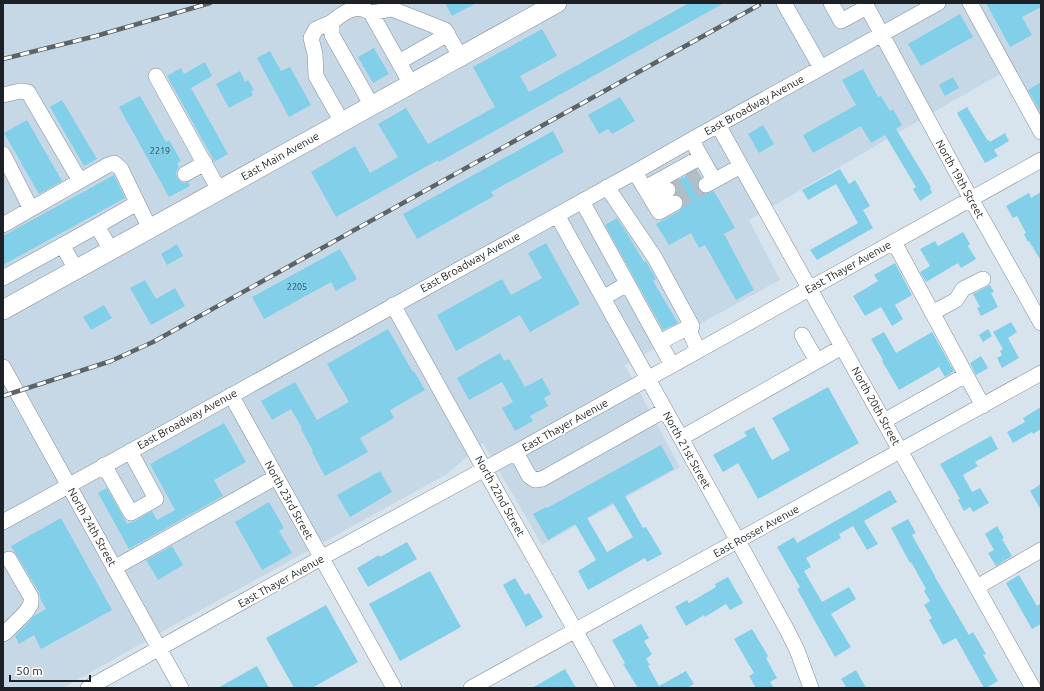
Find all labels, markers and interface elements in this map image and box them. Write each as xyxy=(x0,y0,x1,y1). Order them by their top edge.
street label: East Broadway Avenue xyxy=(702,73,806,137)
street label: East Main Avenue xyxy=(239,130,321,182)
street label: North 19th Street xyxy=(933,138,987,221)
house number: 2219 xyxy=(150,146,170,156)
street label: East Broadway Avenue xyxy=(418,230,522,294)
street label: East Thayer Avenue xyxy=(803,238,893,296)
house number: 2205 xyxy=(287,282,307,292)
street label: North 20th Street xyxy=(849,365,903,448)
street label: East Broadway Avenue xyxy=(135,387,239,451)
street label: East Thayer Avenue xyxy=(520,396,610,454)
street label: North 21st Street xyxy=(661,409,713,491)
street label: North 22nd Street xyxy=(473,454,527,539)
street label: North 23rd Street xyxy=(262,459,316,542)
street label: North 24th Street xyxy=(65,486,119,569)
street label: East Rosser Avenue xyxy=(711,502,801,560)
street label: East Thayer Avenue xyxy=(236,552,326,610)
scale bar xyxy=(10,657,90,683)
text: 50 m xyxy=(16,664,43,677)

